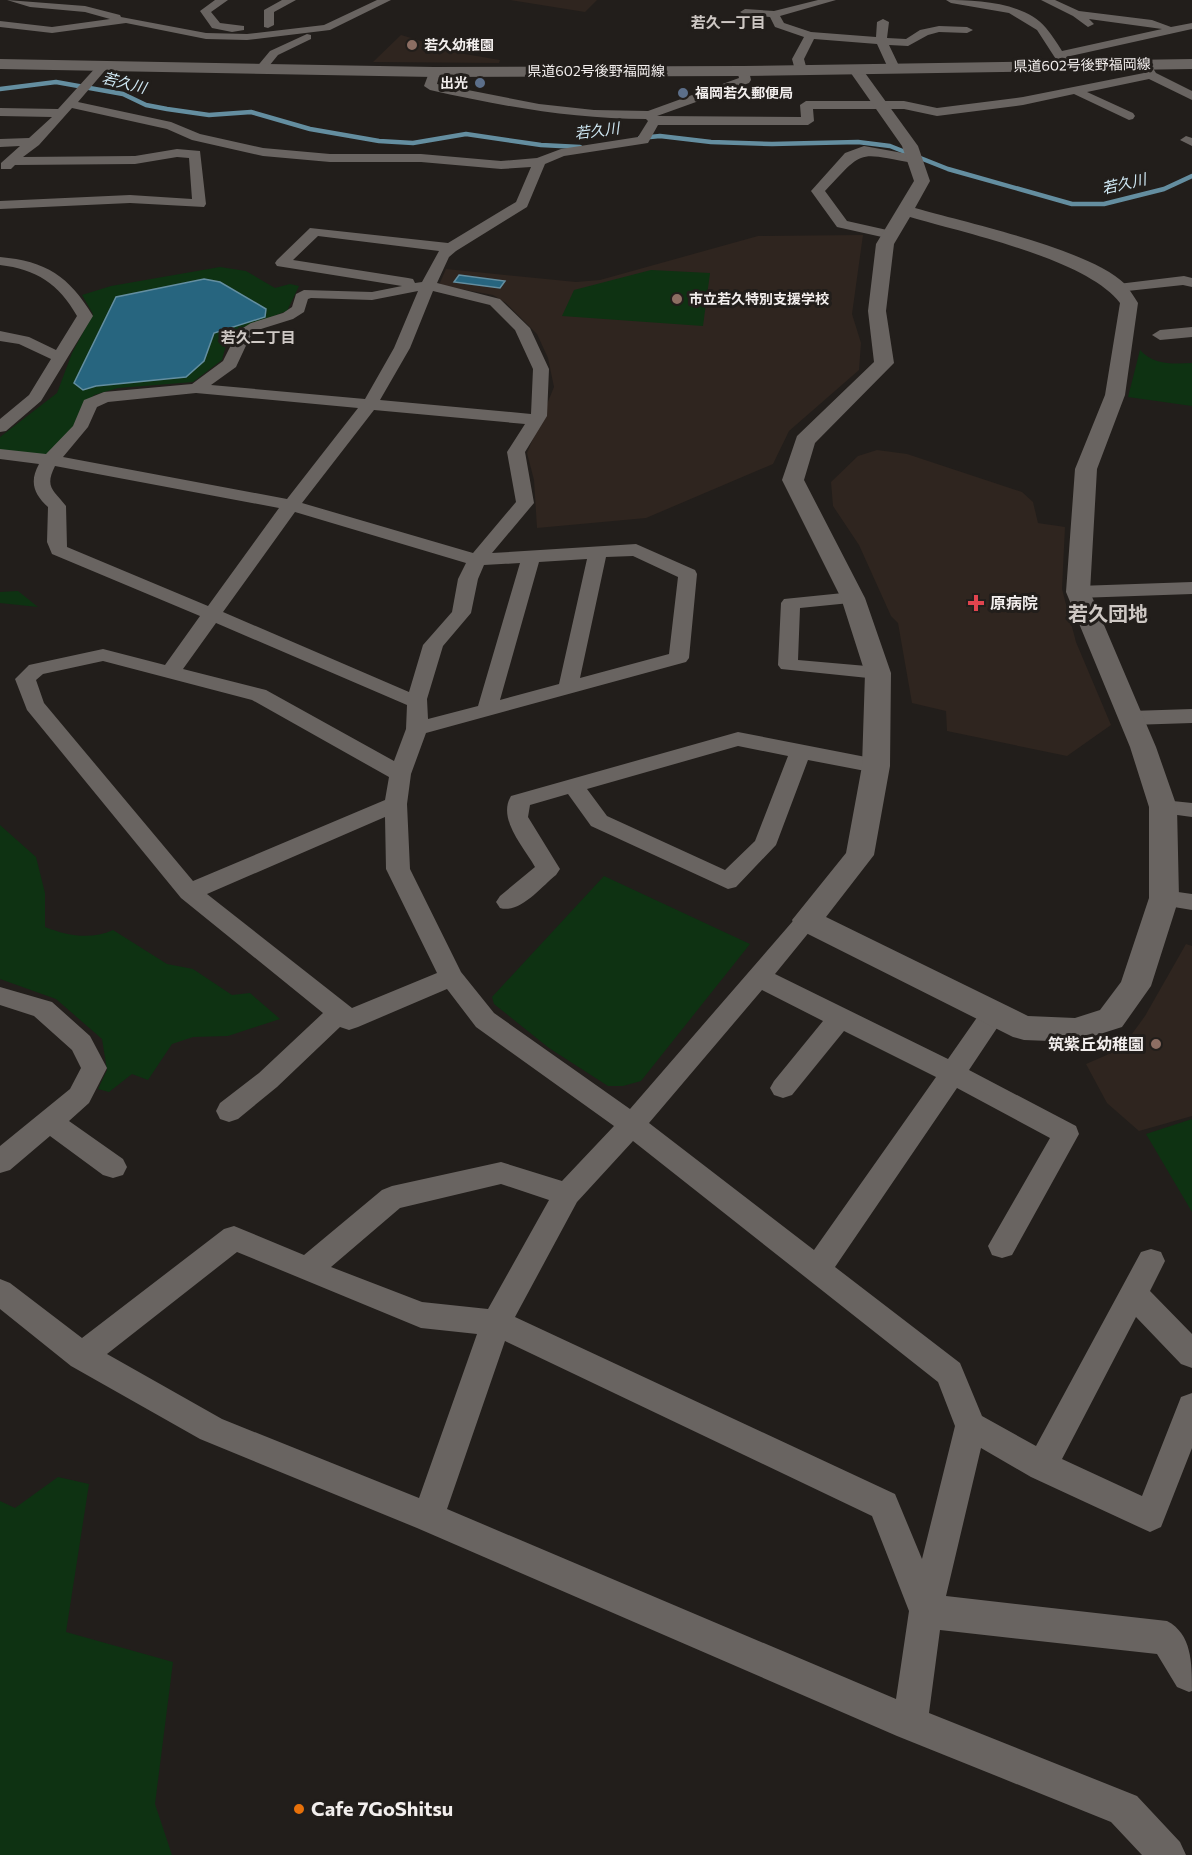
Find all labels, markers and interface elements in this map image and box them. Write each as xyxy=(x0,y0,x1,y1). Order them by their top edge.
district label: 若久一丁目 xyxy=(690,13,766,31)
place label: 若久幼稚園 xyxy=(424,36,494,53)
marker: 若久幼稚園 xyxy=(405,38,419,52)
street label: 県道602号後野福岡線 xyxy=(1013,55,1151,74)
street label: 県道602号後野福岡線 xyxy=(527,62,665,79)
water label: 若久川 xyxy=(100,68,150,97)
place label: 出光 xyxy=(440,74,468,91)
marker: 出光 xyxy=(473,76,487,90)
place label: 福岡若久郵便局 xyxy=(695,84,793,101)
marker: 福岡若久郵便局 xyxy=(676,86,690,100)
water label: 若久川 xyxy=(573,118,622,142)
water label: 若久川 xyxy=(1100,169,1150,197)
place label: 市立若久特別支援学校 xyxy=(689,290,829,307)
marker: 市立若久特別支援学校 xyxy=(670,292,684,306)
district label: 若久二丁目 xyxy=(220,328,296,346)
place label: 原病院 xyxy=(990,593,1038,612)
marker: 原病院 xyxy=(967,594,985,612)
district label: 若久団地 xyxy=(1068,601,1148,625)
place label: 筑紫丘幼稚園 xyxy=(1048,1034,1144,1053)
marker: 筑紫丘幼稚園 xyxy=(1149,1037,1163,1051)
place label: Cafe 7GoShitsu xyxy=(311,1796,453,1820)
marker: Cafe 7GoShitsu xyxy=(292,1802,306,1816)

